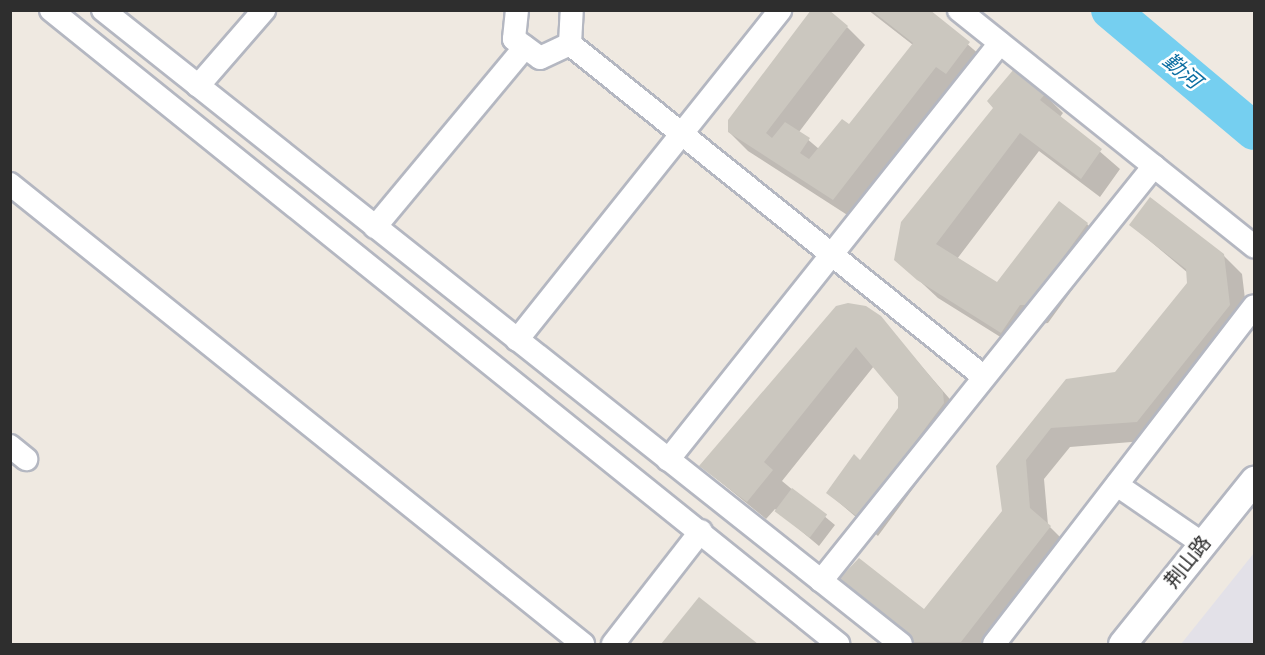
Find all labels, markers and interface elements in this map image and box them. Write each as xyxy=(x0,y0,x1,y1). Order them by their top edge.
water label: 勤河 xyxy=(1158,48,1206,94)
street label: 荆山路 xyxy=(1160,531,1216,593)

